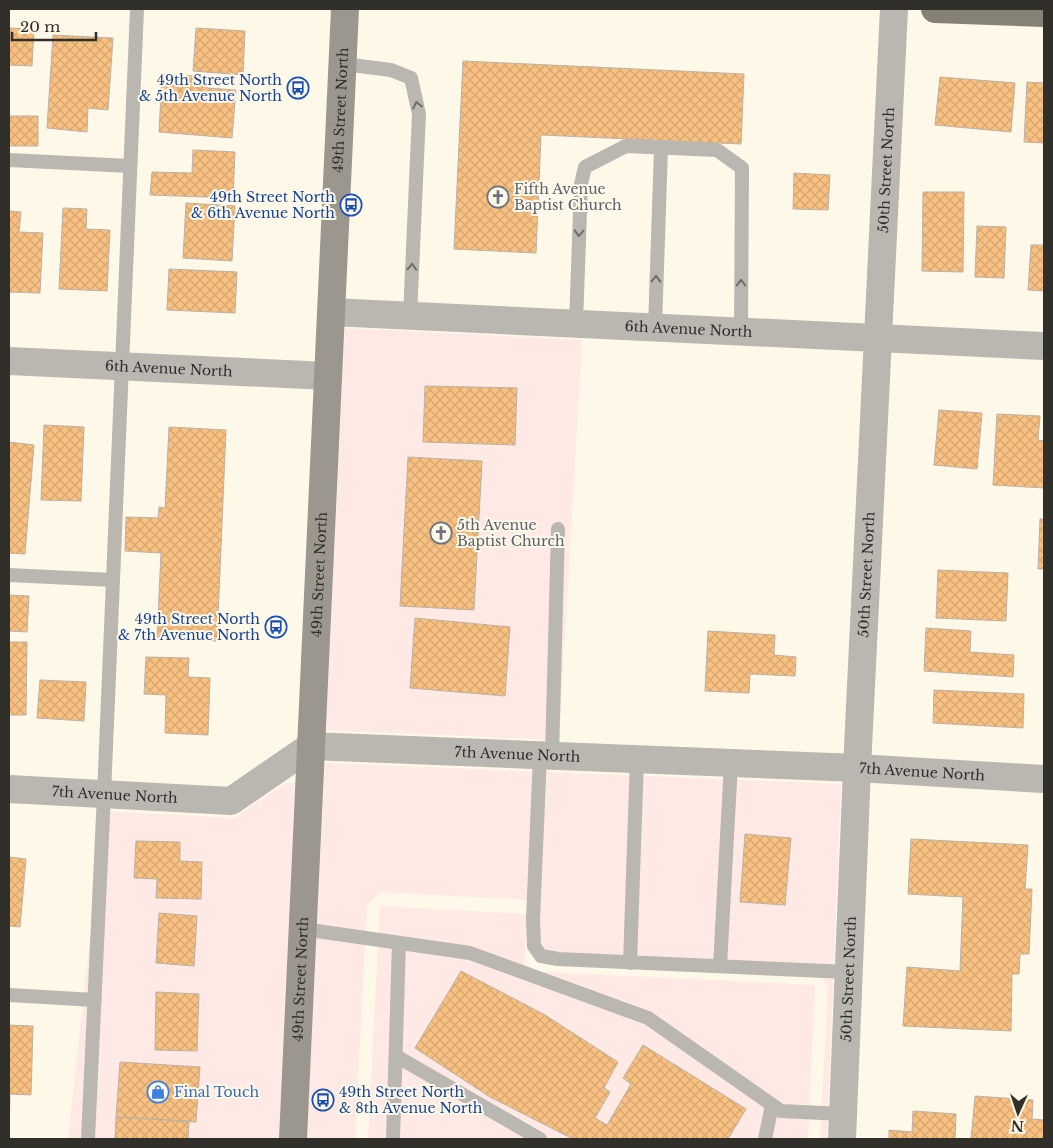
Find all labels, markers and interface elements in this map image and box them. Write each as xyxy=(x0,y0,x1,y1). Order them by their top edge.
scale bar xyxy=(12,10,96,42)
text: 20 m xyxy=(20,17,60,36)
street label: 49th Street North xyxy=(328,47,352,173)
place label: 49th Street North & 5th Avenue North xyxy=(139,71,282,105)
bus stop icon: 49th Street North & 5th Avenue North xyxy=(286,76,310,100)
one-way arrow xyxy=(412,100,423,109)
street label: 50th Street North xyxy=(874,106,898,233)
place label: Fifth Avenue Baptist Church xyxy=(514,180,622,214)
church icon: Fifth Avenue Baptist Church xyxy=(486,185,510,209)
place label: 49th Street North & 6th Avenue North xyxy=(191,188,335,222)
bus stop icon: 49th Street North & 6th Avenue North xyxy=(339,193,363,217)
one-way arrow xyxy=(574,230,584,237)
one-way arrow xyxy=(407,263,417,270)
one-way arrow xyxy=(651,275,661,282)
one-way arrow xyxy=(736,279,746,286)
street label: 6th Avenue North xyxy=(624,317,753,341)
street label: 6th Avenue North xyxy=(105,357,233,381)
street label: 49th Street North xyxy=(307,511,331,638)
street label: 50th Street North xyxy=(854,511,879,638)
place label: 5th Avenue Baptist Church xyxy=(457,516,565,550)
church icon: 5th Avenue Baptist Church xyxy=(429,521,453,545)
place label: 49th Street North & 7th Avenue North xyxy=(118,610,260,644)
bus stop icon: 49th Street North & 7th Avenue North xyxy=(264,615,288,639)
street label: 7th Avenue North xyxy=(454,743,581,766)
street label: 7th Avenue North xyxy=(859,759,986,785)
street label: 7th Avenue North xyxy=(52,782,179,807)
street label: 50th Street North xyxy=(837,915,860,1042)
street label: 49th Street North xyxy=(288,916,312,1042)
shop icon: Final Touch xyxy=(146,1080,170,1104)
place label: Final Touch xyxy=(174,1083,259,1101)
place label: 49th Street North & 8th Avenue North xyxy=(339,1083,483,1117)
bus stop icon: 49th Street North & 8th Avenue North xyxy=(311,1088,335,1112)
north arrow xyxy=(993,1088,1043,1138)
text: N xyxy=(1010,1117,1024,1135)

